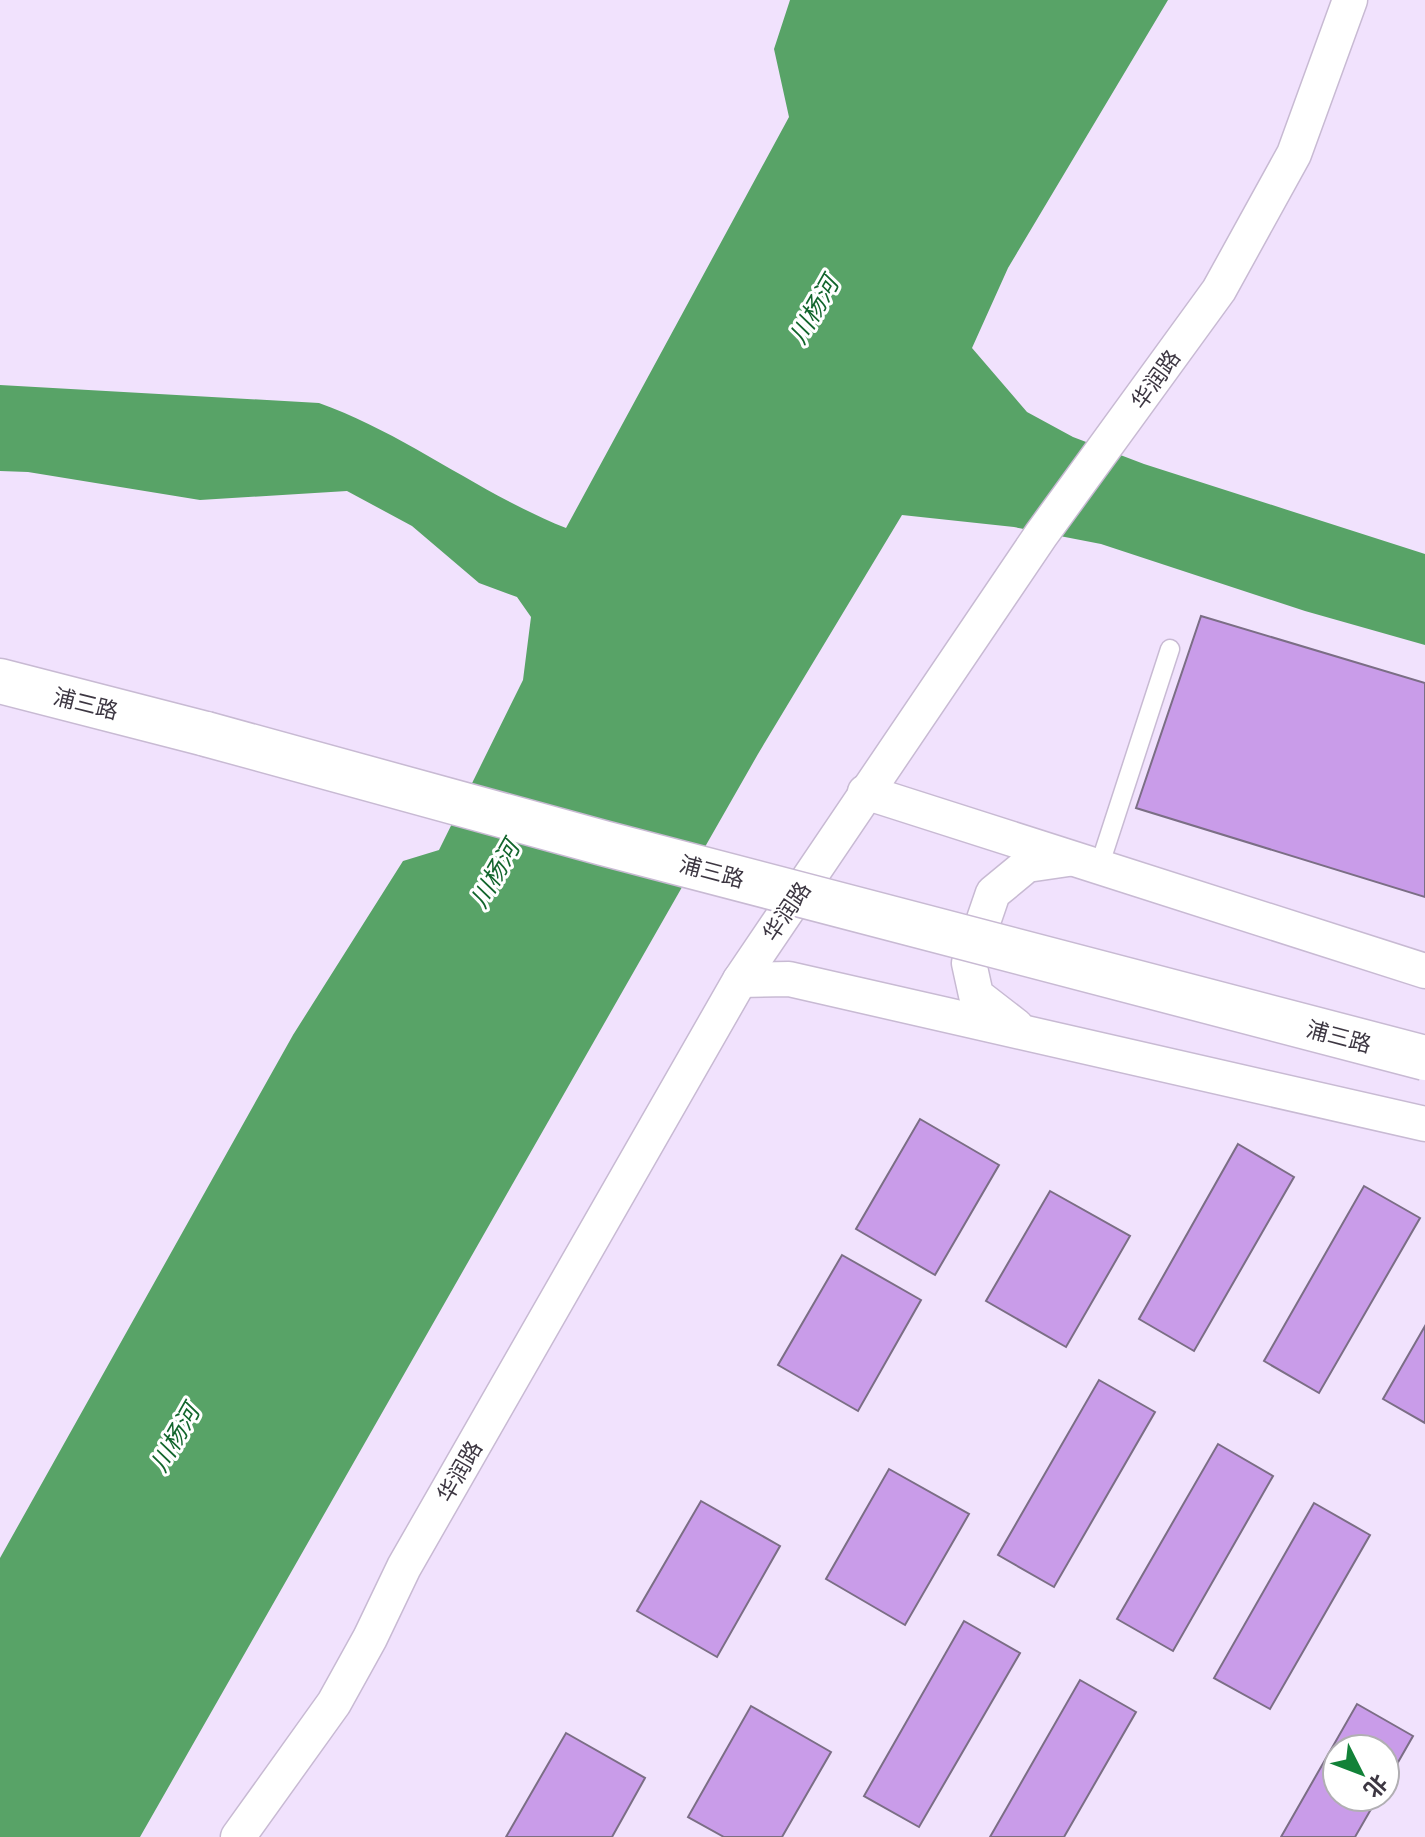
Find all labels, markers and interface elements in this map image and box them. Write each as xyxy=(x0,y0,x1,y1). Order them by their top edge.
water label: 川杨河 xyxy=(784,269,846,348)
street label: 华润路 xyxy=(1125,345,1185,413)
street label: 浦三路 xyxy=(51,683,121,723)
water label: 川杨河 xyxy=(465,833,527,912)
street label: 浦三路 xyxy=(677,850,747,892)
street label: 华润路 xyxy=(757,877,815,945)
street label: 浦三路 xyxy=(1304,1015,1374,1057)
water label: 川杨河 xyxy=(145,1397,207,1476)
street label: 华润路 xyxy=(432,1436,486,1506)
north arrow xyxy=(1321,1733,1401,1813)
text: 北 xyxy=(1360,1770,1393,1803)

